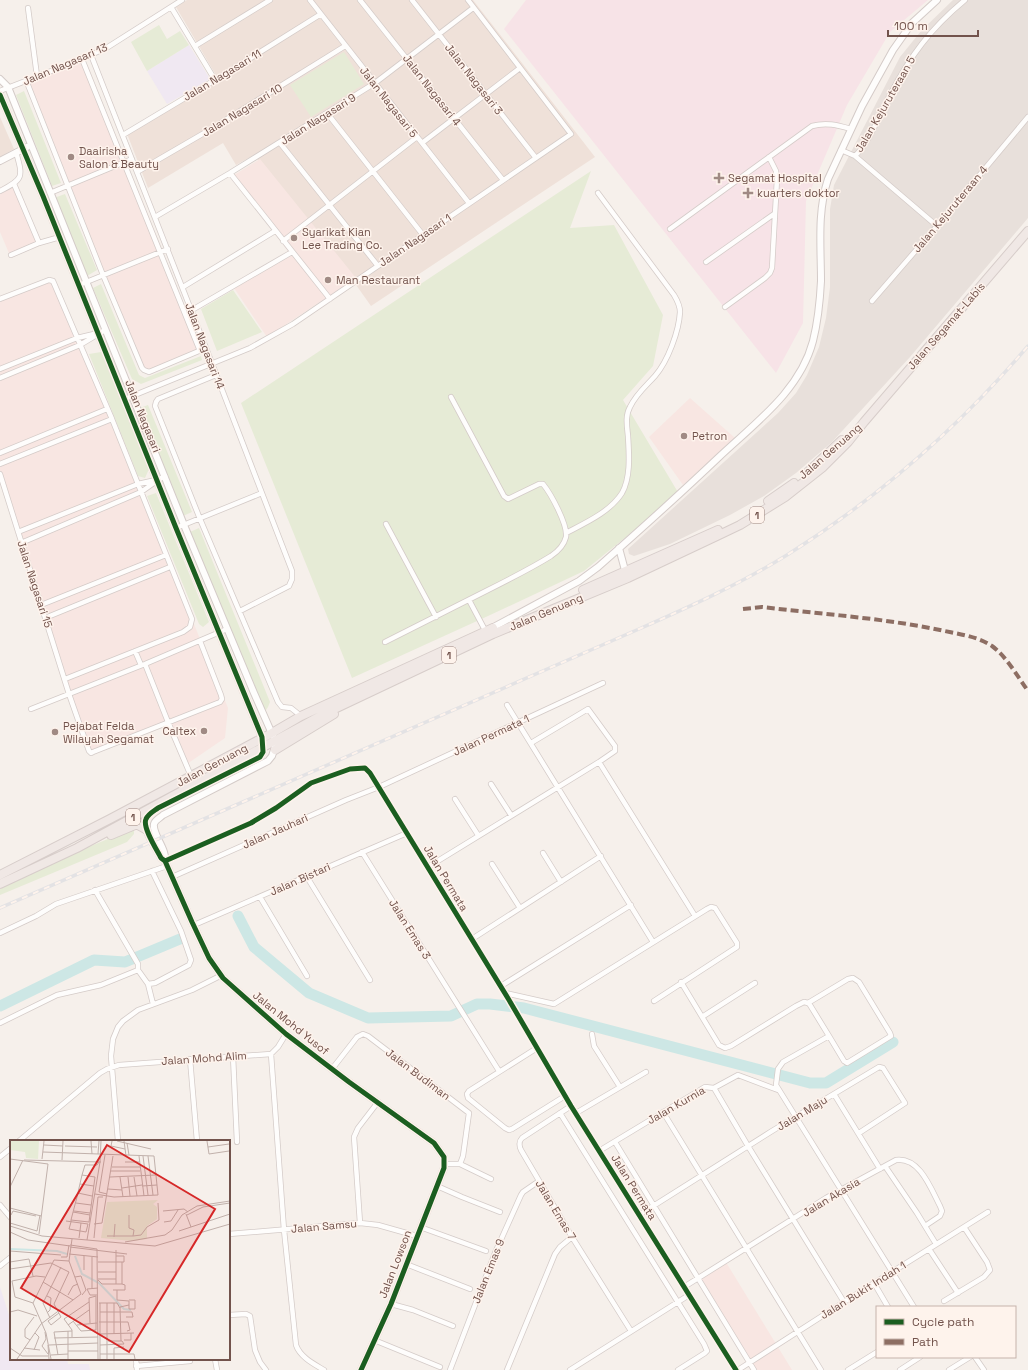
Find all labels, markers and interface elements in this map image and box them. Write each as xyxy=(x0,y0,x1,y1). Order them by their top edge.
scale bar xyxy=(888,12,978,38)
text: 100 m xyxy=(894,18,928,34)
street label: Jalan Nagasari 13 xyxy=(20,40,110,88)
street label: Jalan Nagasari 3 xyxy=(442,41,506,118)
street label: Jalan Nagasari 11 xyxy=(180,46,264,104)
street label: Jalan Nagasari 4 xyxy=(400,52,464,129)
street label: Jalan Kejuruteraan 5 xyxy=(852,53,918,155)
street label: Jalan Nagasari 5 xyxy=(357,64,421,141)
street label: Jalan Nagasari 10 xyxy=(199,80,285,140)
street label: Jalan Nagasari 9 xyxy=(278,90,359,148)
place label: Daairisha Salon & Beauty xyxy=(79,144,159,171)
marker: Daairisha Salon & Beauty xyxy=(66,152,76,162)
street label: Jalan Kejuruteraan 4 xyxy=(910,163,990,255)
place label: Segamat Hospital xyxy=(728,171,822,185)
marker: Segamat Hospital xyxy=(713,172,725,184)
place label: kuarters doktor xyxy=(757,186,840,200)
marker: kuarters doktor xyxy=(742,187,754,199)
street label: Jalan Nagasari 1 xyxy=(376,211,454,269)
place label: Syarikat Kian Lee Trading Co. xyxy=(302,225,382,252)
marker: Syarikat Kian Lee Trading Co. xyxy=(289,233,299,243)
place label: Man Restaurant xyxy=(336,273,420,287)
marker: Man Restaurant xyxy=(323,275,333,285)
street label: Jalan Segamat-Labis xyxy=(904,279,988,372)
street label: Jalan Nagasari 14 xyxy=(182,301,228,391)
street label: Jalan Nagasari xyxy=(122,378,164,455)
street label: Jalan Genuang xyxy=(796,420,864,482)
place label: Petron xyxy=(692,429,727,443)
marker: Petron xyxy=(679,431,689,441)
road number: 1 xyxy=(750,507,764,523)
street label: Jalan Nagasari 15 xyxy=(14,539,56,630)
street label: Jalan Genuang xyxy=(507,590,585,634)
road number: 1 xyxy=(442,647,456,663)
street label: Jalan Permata 1 xyxy=(451,711,531,759)
place label: Pejabat Felda Wilayah Segamat xyxy=(63,719,154,746)
place label: Caltex xyxy=(162,724,196,738)
marker: Caltex xyxy=(199,726,209,736)
marker: Pejabat Felda Wilayah Segamat xyxy=(50,727,60,737)
street label: Jalan Genuang xyxy=(174,740,250,790)
road number: 1 xyxy=(126,809,140,825)
street label: Jalan Jauhari xyxy=(240,810,310,852)
street label: Jalan Permata xyxy=(421,842,472,914)
street label: Jalan Bistari xyxy=(267,859,333,899)
street label: Jalan Emas 3 xyxy=(386,896,434,962)
street label: Jalan Mohd Yusof xyxy=(250,988,332,1058)
street label: Jalan Budiman xyxy=(383,1045,453,1103)
street label: Jalan Mohd Alim xyxy=(161,1048,247,1068)
street label: Jalan Kurnia xyxy=(645,1082,708,1127)
street label: Jalan Maju xyxy=(774,1092,830,1134)
inset map xyxy=(10,1140,230,1360)
street label: Jalan Permata xyxy=(608,1151,660,1223)
street label: Jalan Akasia xyxy=(800,1174,863,1220)
street label: Jalan Emas 7 xyxy=(533,1177,579,1243)
street label: Jalan Samsu xyxy=(290,1216,358,1236)
street label: Jalan Lowson xyxy=(376,1228,414,1300)
street label: Jalan Emas 9 xyxy=(469,1236,507,1305)
street label: Jalan Bukit Indah 1 xyxy=(817,1258,909,1322)
legend xyxy=(876,1306,1016,1358)
text: Cycle path xyxy=(912,1314,974,1330)
text: Path xyxy=(912,1334,938,1350)

